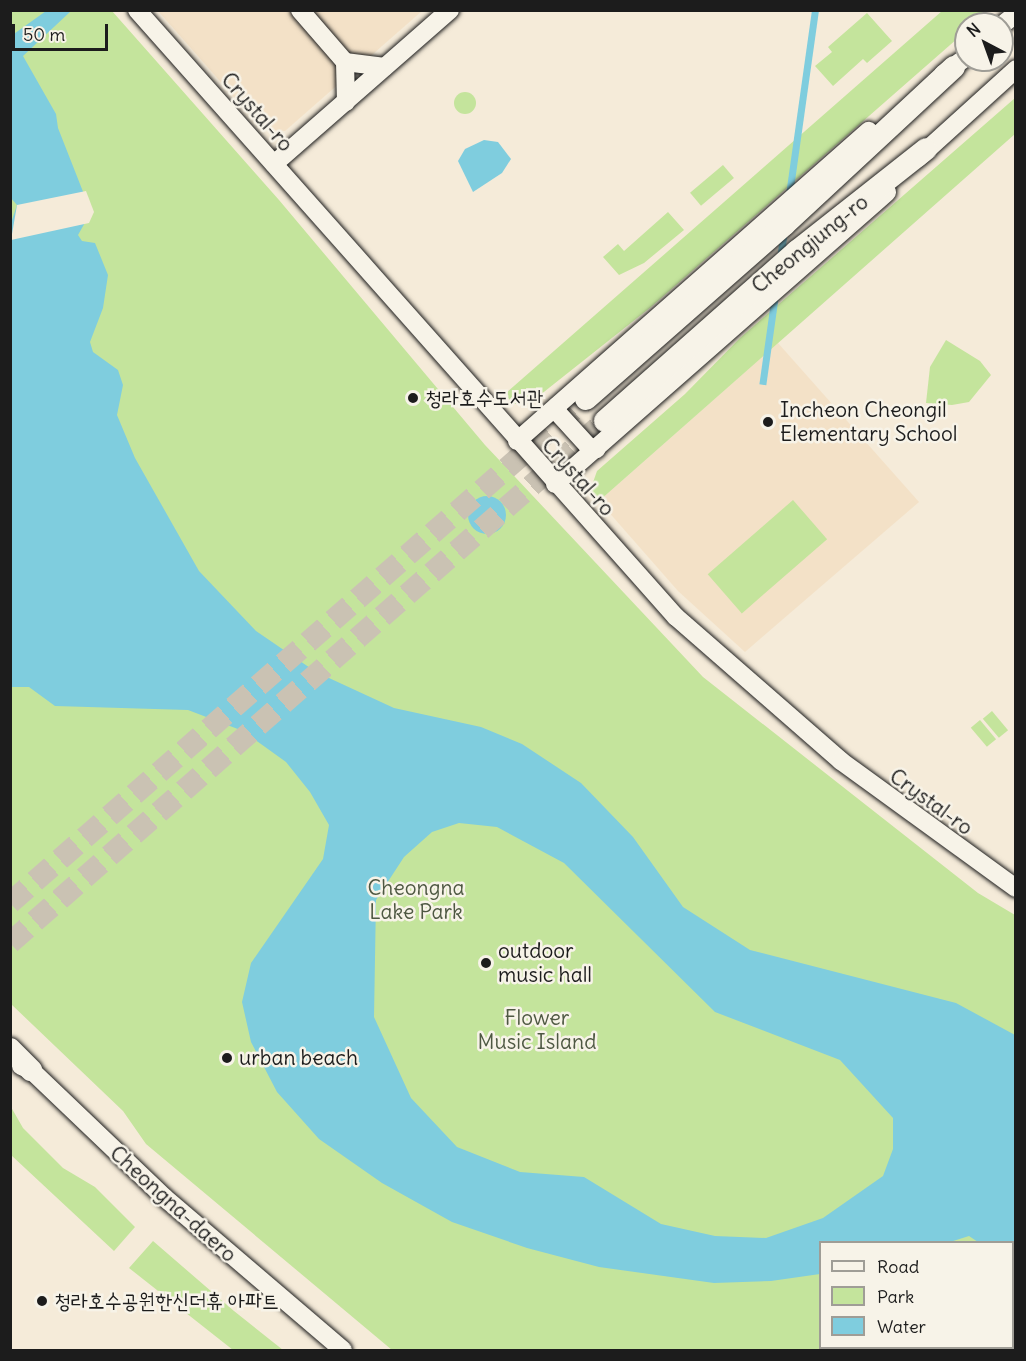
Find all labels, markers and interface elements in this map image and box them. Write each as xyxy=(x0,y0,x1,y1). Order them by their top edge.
scale bar xyxy=(15,12,111,50)
north arrow xyxy=(954,12,1014,72)
text: N xyxy=(963,19,984,41)
text: 50 m xyxy=(23,23,65,46)
street label: Crystal-ro xyxy=(216,67,298,157)
street label: Cheongjung-ro xyxy=(747,189,873,299)
place label: 청라호수도서관 xyxy=(425,385,543,411)
marker: 청라호수도서관 xyxy=(406,391,420,405)
place label: Incheon Cheongil Elementary School xyxy=(780,397,957,447)
marker: Incheon Cheongil Elementary School xyxy=(761,415,775,429)
street label: Crystal-ro xyxy=(536,433,620,521)
street label: Crystal-ro xyxy=(885,763,977,841)
park label: Cheongna Lake Park xyxy=(367,875,465,925)
place label: outdoor music hall xyxy=(498,938,592,988)
marker: outdoor music hall xyxy=(479,956,493,970)
park label: Flower Music Island xyxy=(477,1005,597,1055)
place label: urban beach xyxy=(239,1045,358,1071)
marker: urban beach xyxy=(220,1051,234,1065)
street label: Cheongna-daero xyxy=(105,1141,241,1267)
legend xyxy=(819,1241,1014,1349)
text: Road xyxy=(877,1255,919,1278)
text: Park xyxy=(877,1285,914,1308)
place label: 청라호수공원한신더휴 아파트 xyxy=(54,1288,279,1314)
marker: 청라호수공원한신더휴 아파트 xyxy=(35,1294,49,1308)
text: Water xyxy=(877,1315,926,1338)

